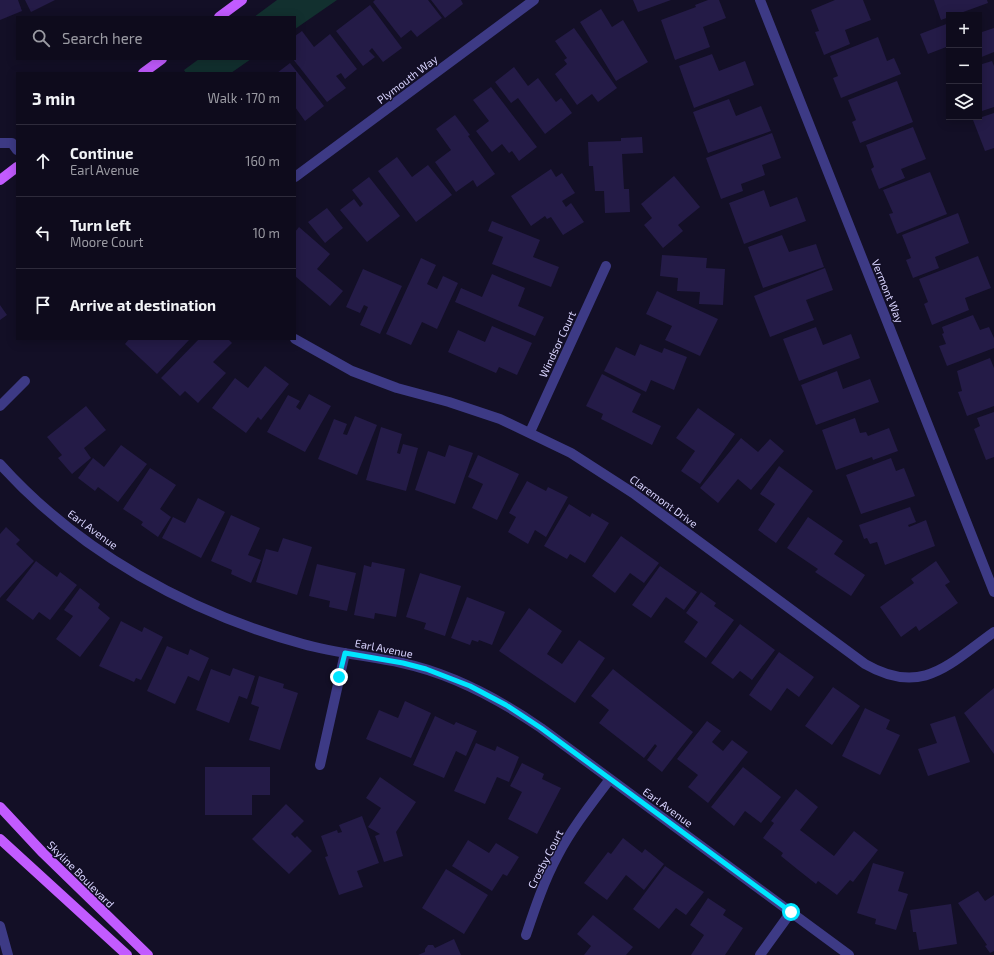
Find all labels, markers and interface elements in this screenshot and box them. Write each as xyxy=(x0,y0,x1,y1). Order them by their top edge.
map controls xyxy=(946,12,982,120)
button: + xyxy=(946,12,982,48)
search box xyxy=(16,16,296,60)
icon: search xyxy=(30,27,52,49)
text: Search here xyxy=(62,29,143,47)
button: − xyxy=(946,48,982,84)
street label: Plymouth Way xyxy=(374,52,440,106)
button: layers xyxy=(946,84,982,120)
text: 3 min xyxy=(32,88,75,108)
text: Walk · 170 m xyxy=(208,90,280,106)
text: Continue xyxy=(70,144,133,162)
icon: ahead xyxy=(32,150,54,172)
text: 160 m xyxy=(245,153,280,169)
text: Earl Avenue xyxy=(70,162,139,178)
text: Turn left xyxy=(70,216,131,234)
icon: left xyxy=(32,222,54,244)
text: 10 m xyxy=(253,225,280,241)
text: Moore Court xyxy=(70,234,143,250)
street label: Vermont Way xyxy=(869,257,907,325)
icon: arrive xyxy=(32,294,54,316)
text: Arrive at destination xyxy=(70,296,216,314)
street label: Windsor Court xyxy=(536,309,578,379)
street label: Claremont Drive xyxy=(627,472,701,530)
street label: Earl Avenue xyxy=(65,507,121,552)
street label: Earl Avenue xyxy=(354,636,414,660)
route end xyxy=(330,668,348,686)
street label: Earl Avenue xyxy=(640,785,696,830)
street label: Crosby Court xyxy=(525,828,565,890)
street label: Skyline Boulevard xyxy=(45,838,117,910)
route start xyxy=(782,903,800,921)

